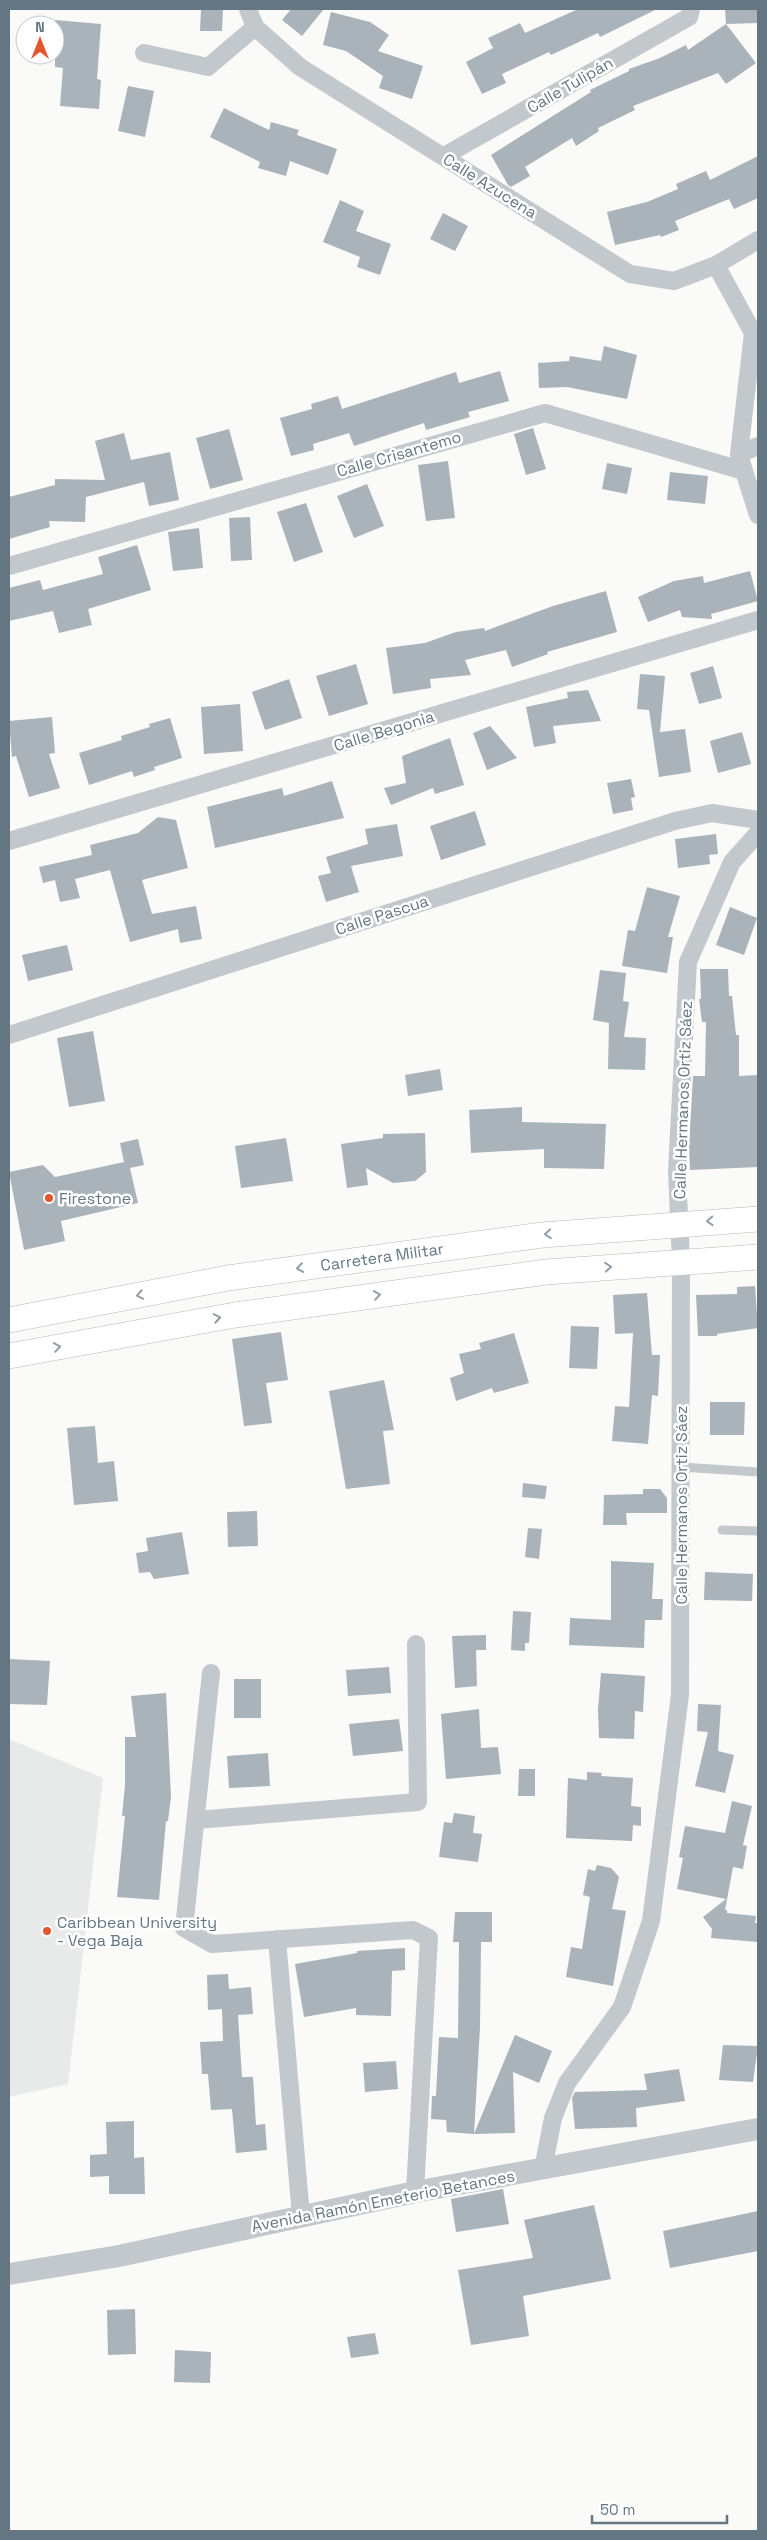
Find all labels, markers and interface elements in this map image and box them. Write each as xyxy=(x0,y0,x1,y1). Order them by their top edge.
north arrow xyxy=(15,15,65,65)
text: N xyxy=(35,18,45,36)
street label: Calle Tulipán xyxy=(523,52,617,118)
street label: Calle Azucena xyxy=(439,149,541,223)
street label: Calle Crisantemo xyxy=(334,426,464,482)
street label: Calle Begonia xyxy=(331,706,437,756)
street label: Calle Pascua xyxy=(333,890,431,940)
street label: Calle Hermanos Ortiz Sáez xyxy=(669,1000,697,1200)
place label: Firestone xyxy=(59,1188,131,1209)
marker: Firestone xyxy=(43,1192,55,1204)
one-way arrow xyxy=(705,1216,713,1227)
one-way arrow xyxy=(543,1228,551,1239)
street label: Carretera Militar xyxy=(319,1238,445,1276)
one-way arrow xyxy=(296,1262,304,1273)
one-way arrow xyxy=(604,1262,612,1273)
one-way arrow xyxy=(135,1289,144,1299)
one-way arrow xyxy=(374,1290,382,1301)
one-way arrow xyxy=(212,1313,221,1324)
one-way arrow xyxy=(52,1343,61,1353)
street label: Calle Hermanos Ortiz Sáez xyxy=(671,1406,692,1604)
place label: Caribbean University - Vega Baja xyxy=(57,1912,217,1951)
marker: Caribbean University - Vega Baja xyxy=(41,1925,53,1937)
street label: Avenida Ramón Emeterio Betances xyxy=(250,2165,516,2237)
scale bar xyxy=(592,2492,727,2524)
text: 50 m xyxy=(600,2500,635,2519)

